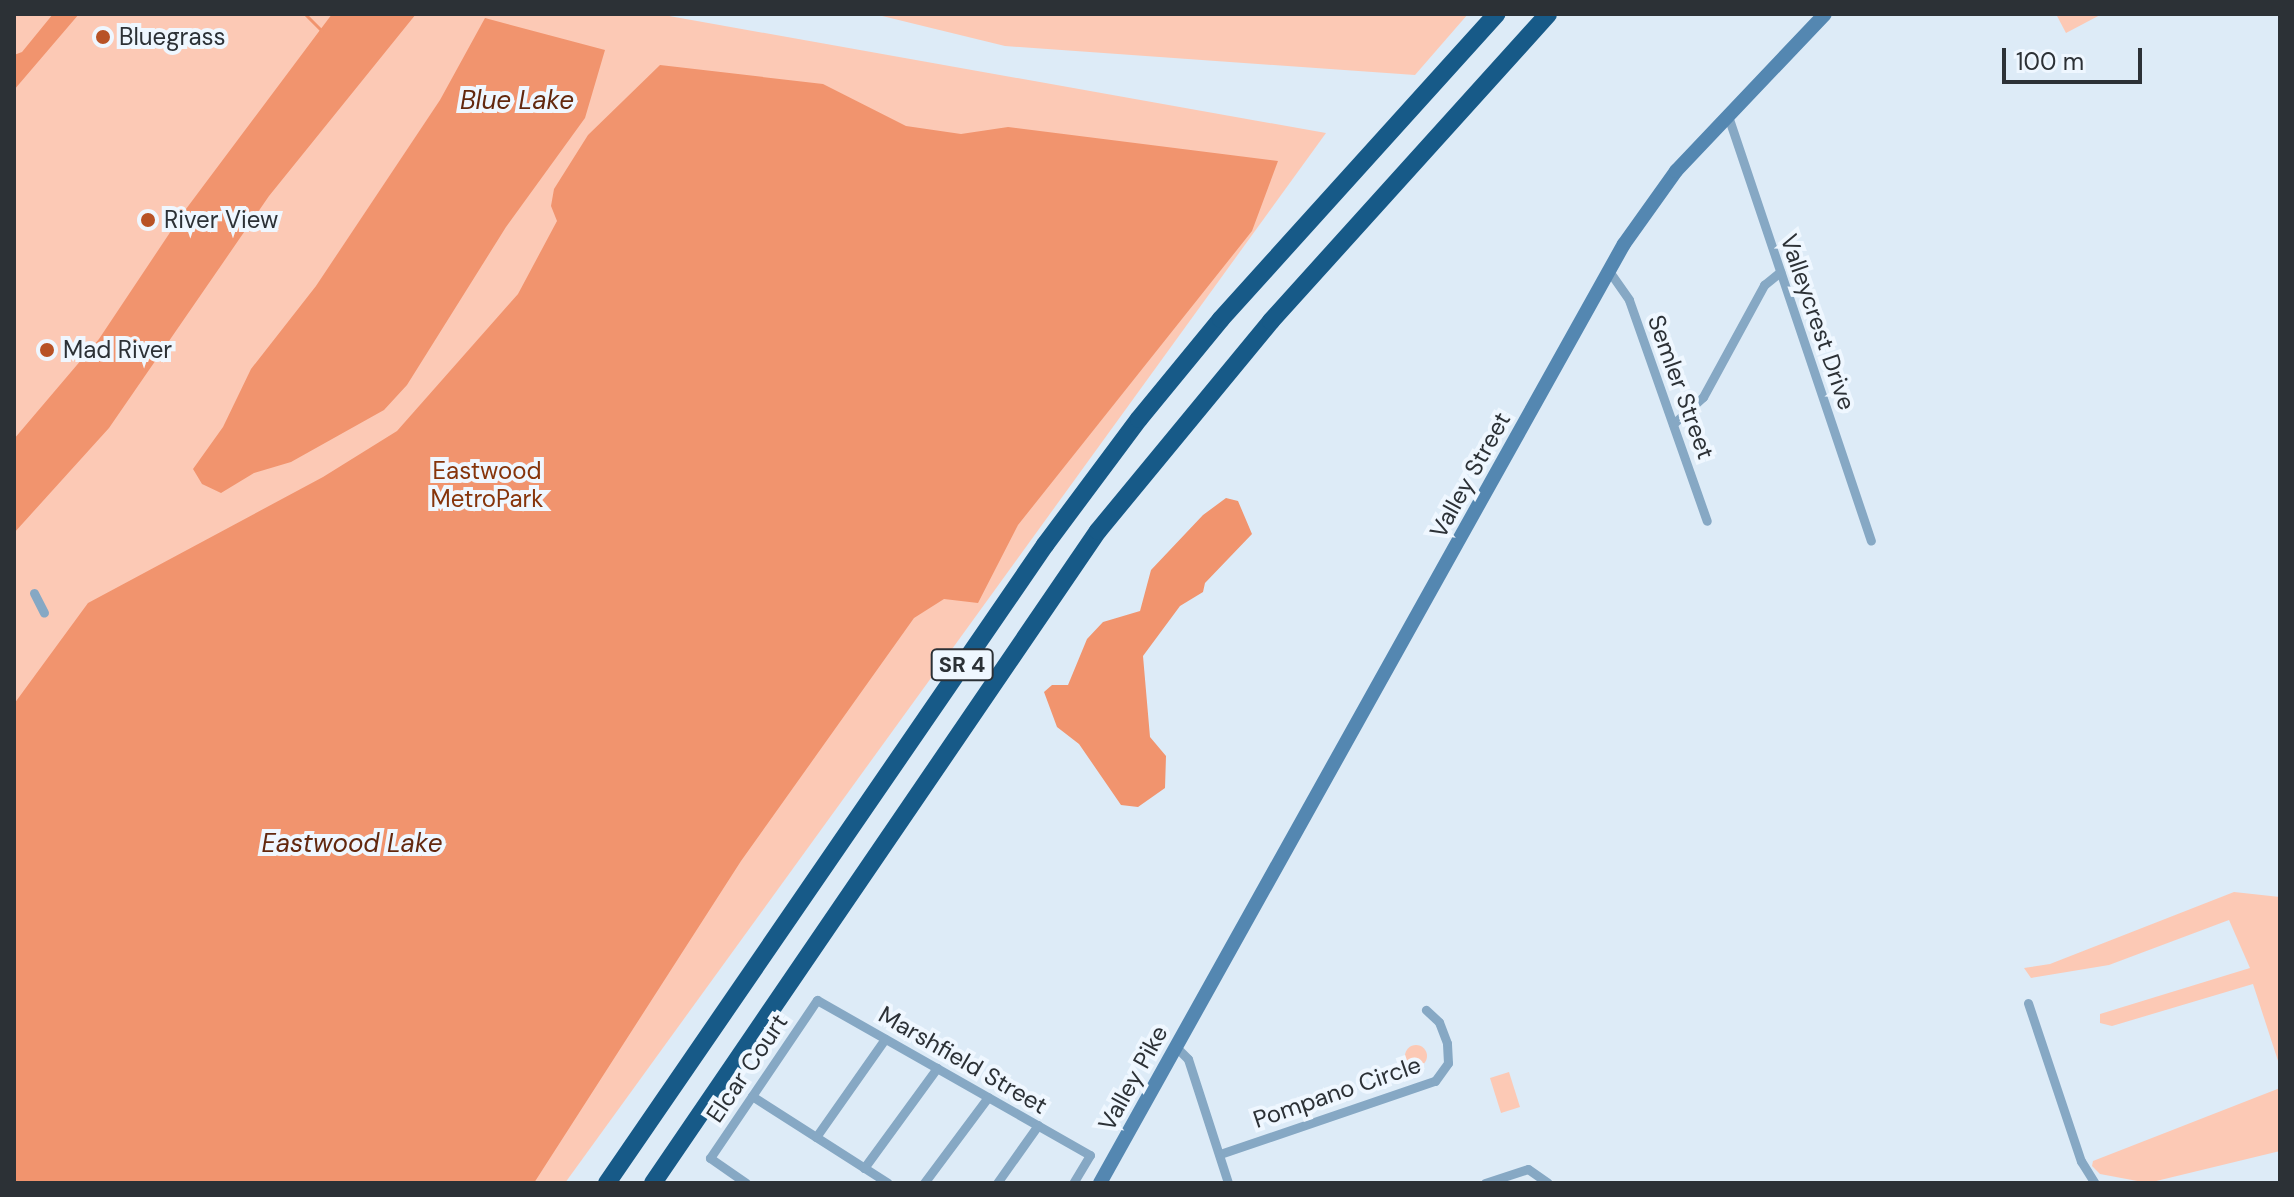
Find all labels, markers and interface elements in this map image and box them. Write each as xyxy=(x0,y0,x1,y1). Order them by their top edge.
place label: Bluegrass xyxy=(119,23,226,51)
marker: Bluegrass xyxy=(94,28,112,46)
scale bar xyxy=(2006,32,2146,82)
text: 100 m xyxy=(2016,46,2084,77)
water label: Blue Lake xyxy=(460,85,574,117)
place label: River View xyxy=(164,206,278,234)
marker: River View xyxy=(139,211,157,229)
street label: Valleycrest Drive xyxy=(1774,230,1862,414)
street label: Semler Street xyxy=(1642,311,1720,463)
place label: Mad River xyxy=(63,336,172,364)
marker: Mad River xyxy=(38,341,56,359)
street label: Valley Street xyxy=(1424,407,1516,543)
park label: Eastwood MetroPark xyxy=(431,457,543,513)
road number: SR 4 xyxy=(930,647,994,683)
water label: Eastwood Lake xyxy=(262,828,442,860)
street label: Marshfield Street xyxy=(874,1000,1052,1120)
street label: Elcar Court xyxy=(700,1008,794,1128)
street label: Valley Pike xyxy=(1092,1020,1174,1136)
street label: Pompano Circle xyxy=(1249,1050,1425,1134)

